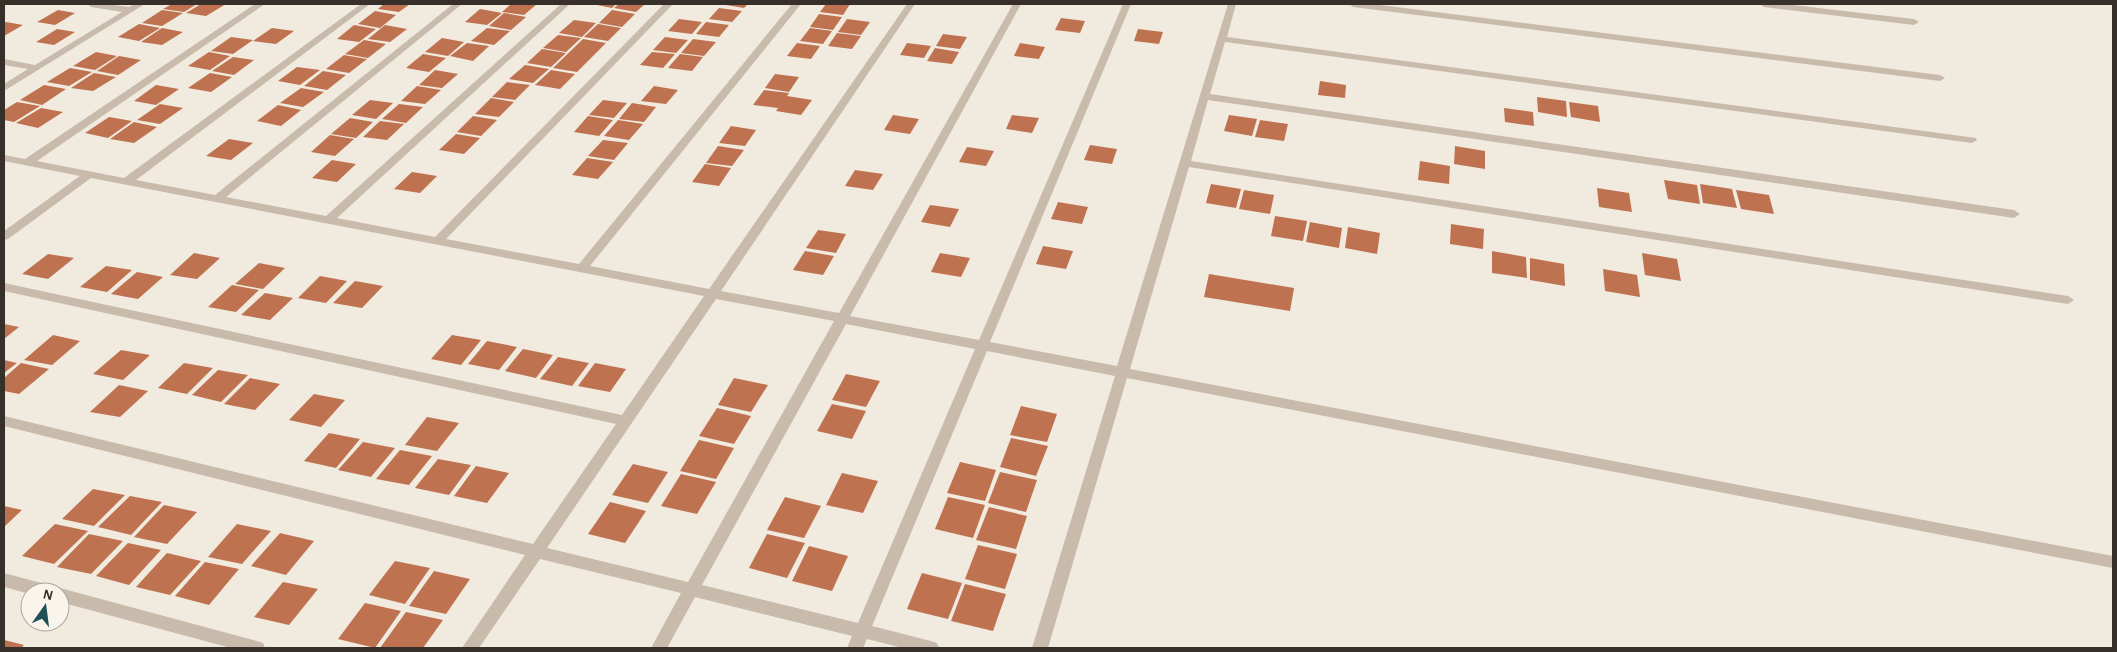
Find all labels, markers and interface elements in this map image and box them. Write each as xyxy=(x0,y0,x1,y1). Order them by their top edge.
north arrow xyxy=(20,582,70,632)
text: N xyxy=(41,587,54,603)

